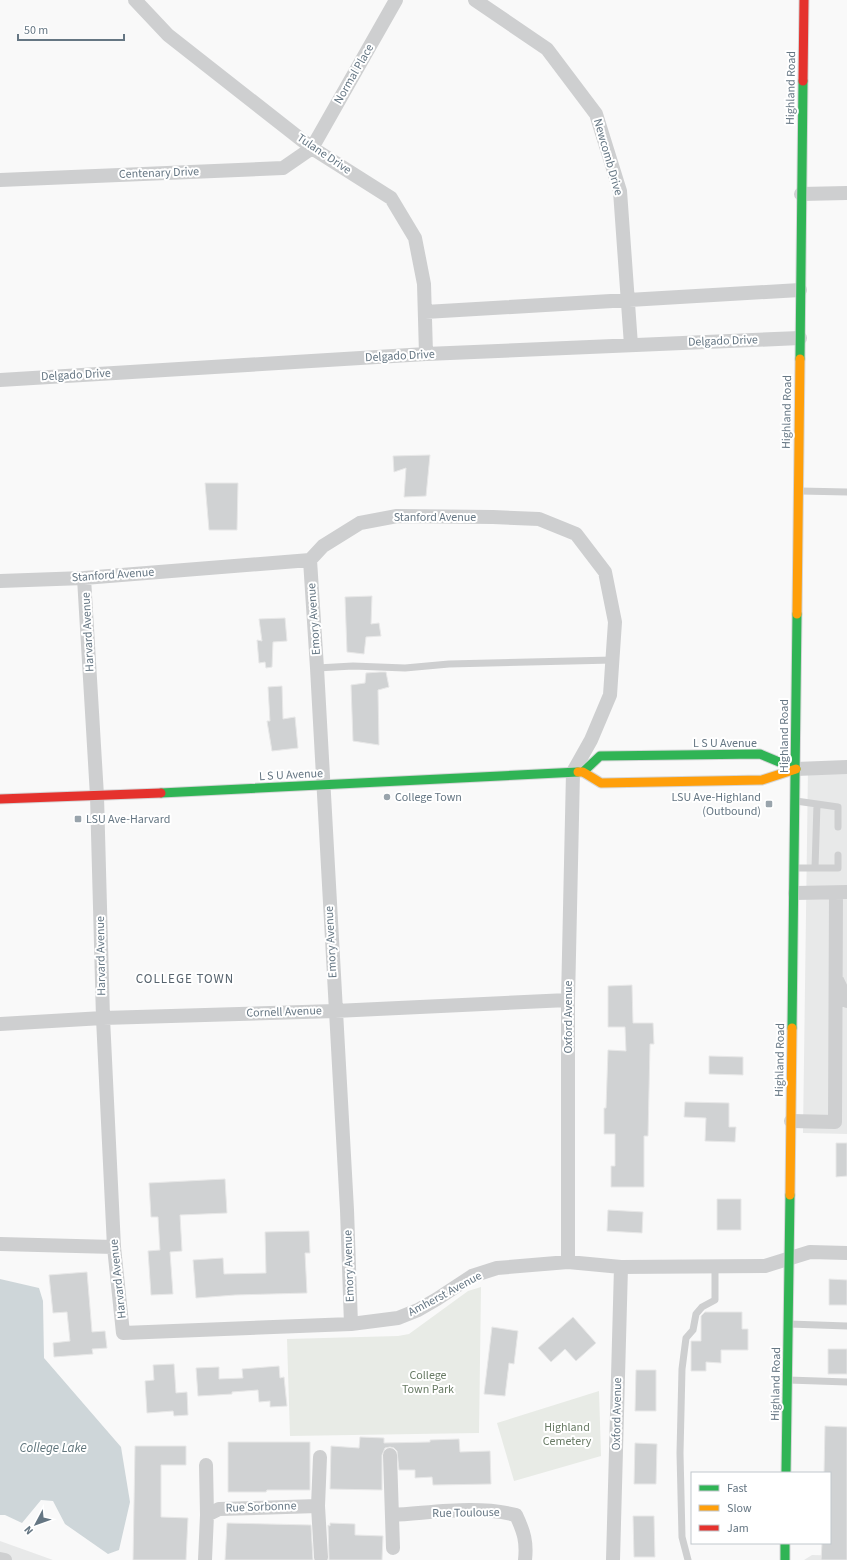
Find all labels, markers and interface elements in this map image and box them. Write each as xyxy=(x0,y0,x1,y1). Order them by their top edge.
scale bar xyxy=(18,16,124,42)
text: 50 m xyxy=(24,22,48,39)
street label: Normal Place xyxy=(330,41,378,107)
street label: Highland Road xyxy=(782,51,800,125)
street label: Newcomb Drive xyxy=(589,117,627,197)
street label: Tulane Drive xyxy=(293,129,355,179)
street label: Centenary Drive xyxy=(119,163,199,183)
street label: Delgado Drive xyxy=(688,331,758,351)
street label: Delgado Drive xyxy=(365,346,435,366)
street label: Delgado Drive xyxy=(41,365,111,385)
street label: Highland Road xyxy=(778,375,796,449)
street label: Stanford Avenue xyxy=(394,509,476,526)
street label: Stanford Avenue xyxy=(71,564,155,586)
street label: Emory Avenue xyxy=(303,582,325,656)
street label: Harvard Avenue xyxy=(77,592,99,672)
street label: Highland Road xyxy=(776,699,793,773)
street label: L S U Avenue xyxy=(693,735,757,752)
street label: L S U Avenue xyxy=(259,765,324,785)
place label: College Town xyxy=(395,789,462,806)
place label: LSU Ave-Highland (Outbound) xyxy=(671,789,761,820)
marker: College Town xyxy=(382,792,392,802)
marker: LSU Ave-Highland (Outbound) xyxy=(764,799,774,809)
place label: LSU Ave-Harvard xyxy=(86,811,170,828)
marker: LSU Ave-Harvard xyxy=(73,814,83,824)
street label: Emory Avenue xyxy=(321,905,341,979)
street label: Harvard Avenue xyxy=(92,916,110,996)
district label: COLLEGE TOWN xyxy=(136,970,234,988)
street label: Oxford Avenue xyxy=(560,980,577,1054)
street label: Cornell Avenue xyxy=(246,1002,322,1022)
street label: Highland Road xyxy=(771,1023,789,1097)
street label: Emory Avenue xyxy=(339,1230,359,1302)
street label: Harvard Avenue xyxy=(105,1238,131,1320)
street label: Amherst Avenue xyxy=(405,1267,485,1321)
street label: Highland Road xyxy=(767,1347,785,1421)
park label: College Town Park xyxy=(402,1367,454,1398)
street label: Oxford Avenue xyxy=(608,1377,626,1451)
park label: Highland Cemetery xyxy=(543,1419,592,1450)
water label: College Lake xyxy=(19,1439,87,1457)
legend xyxy=(691,1472,831,1544)
text: Fast xyxy=(727,1480,747,1497)
street label: Rue Sorbonne xyxy=(225,1497,297,1517)
text: Slow xyxy=(727,1500,752,1517)
north arrow xyxy=(16,1504,56,1544)
street label: Rue Toulouse xyxy=(432,1504,500,1522)
text: Jam xyxy=(727,1520,749,1537)
text: N xyxy=(21,1523,37,1538)

